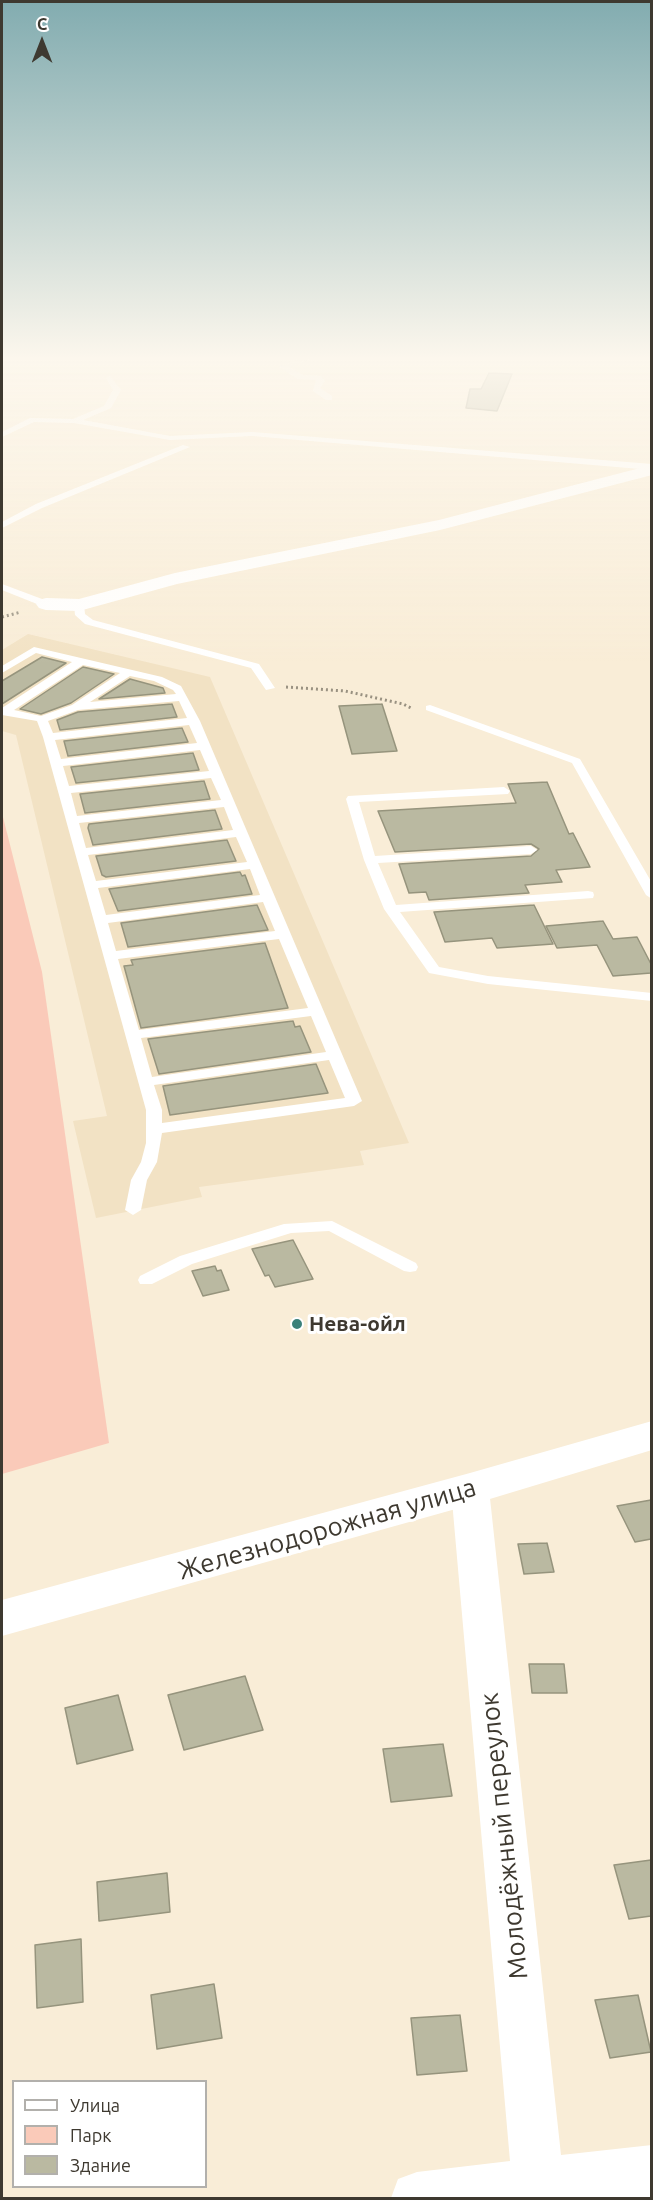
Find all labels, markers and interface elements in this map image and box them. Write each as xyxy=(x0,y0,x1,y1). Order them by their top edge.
north arrow xyxy=(12,12,72,72)
text: С xyxy=(37,15,47,33)
place label: Нева-ойл xyxy=(309,1311,406,1337)
marker: Нева-ойл xyxy=(290,1317,304,1331)
street label: Железнодорожная улица xyxy=(175,1472,479,1586)
street label: Молодёжный переулок xyxy=(473,1691,535,1981)
legend xyxy=(12,2080,207,2188)
text: Улица xyxy=(70,2095,120,2115)
text: Парк xyxy=(70,2125,111,2145)
text: Здание xyxy=(70,2155,131,2175)

